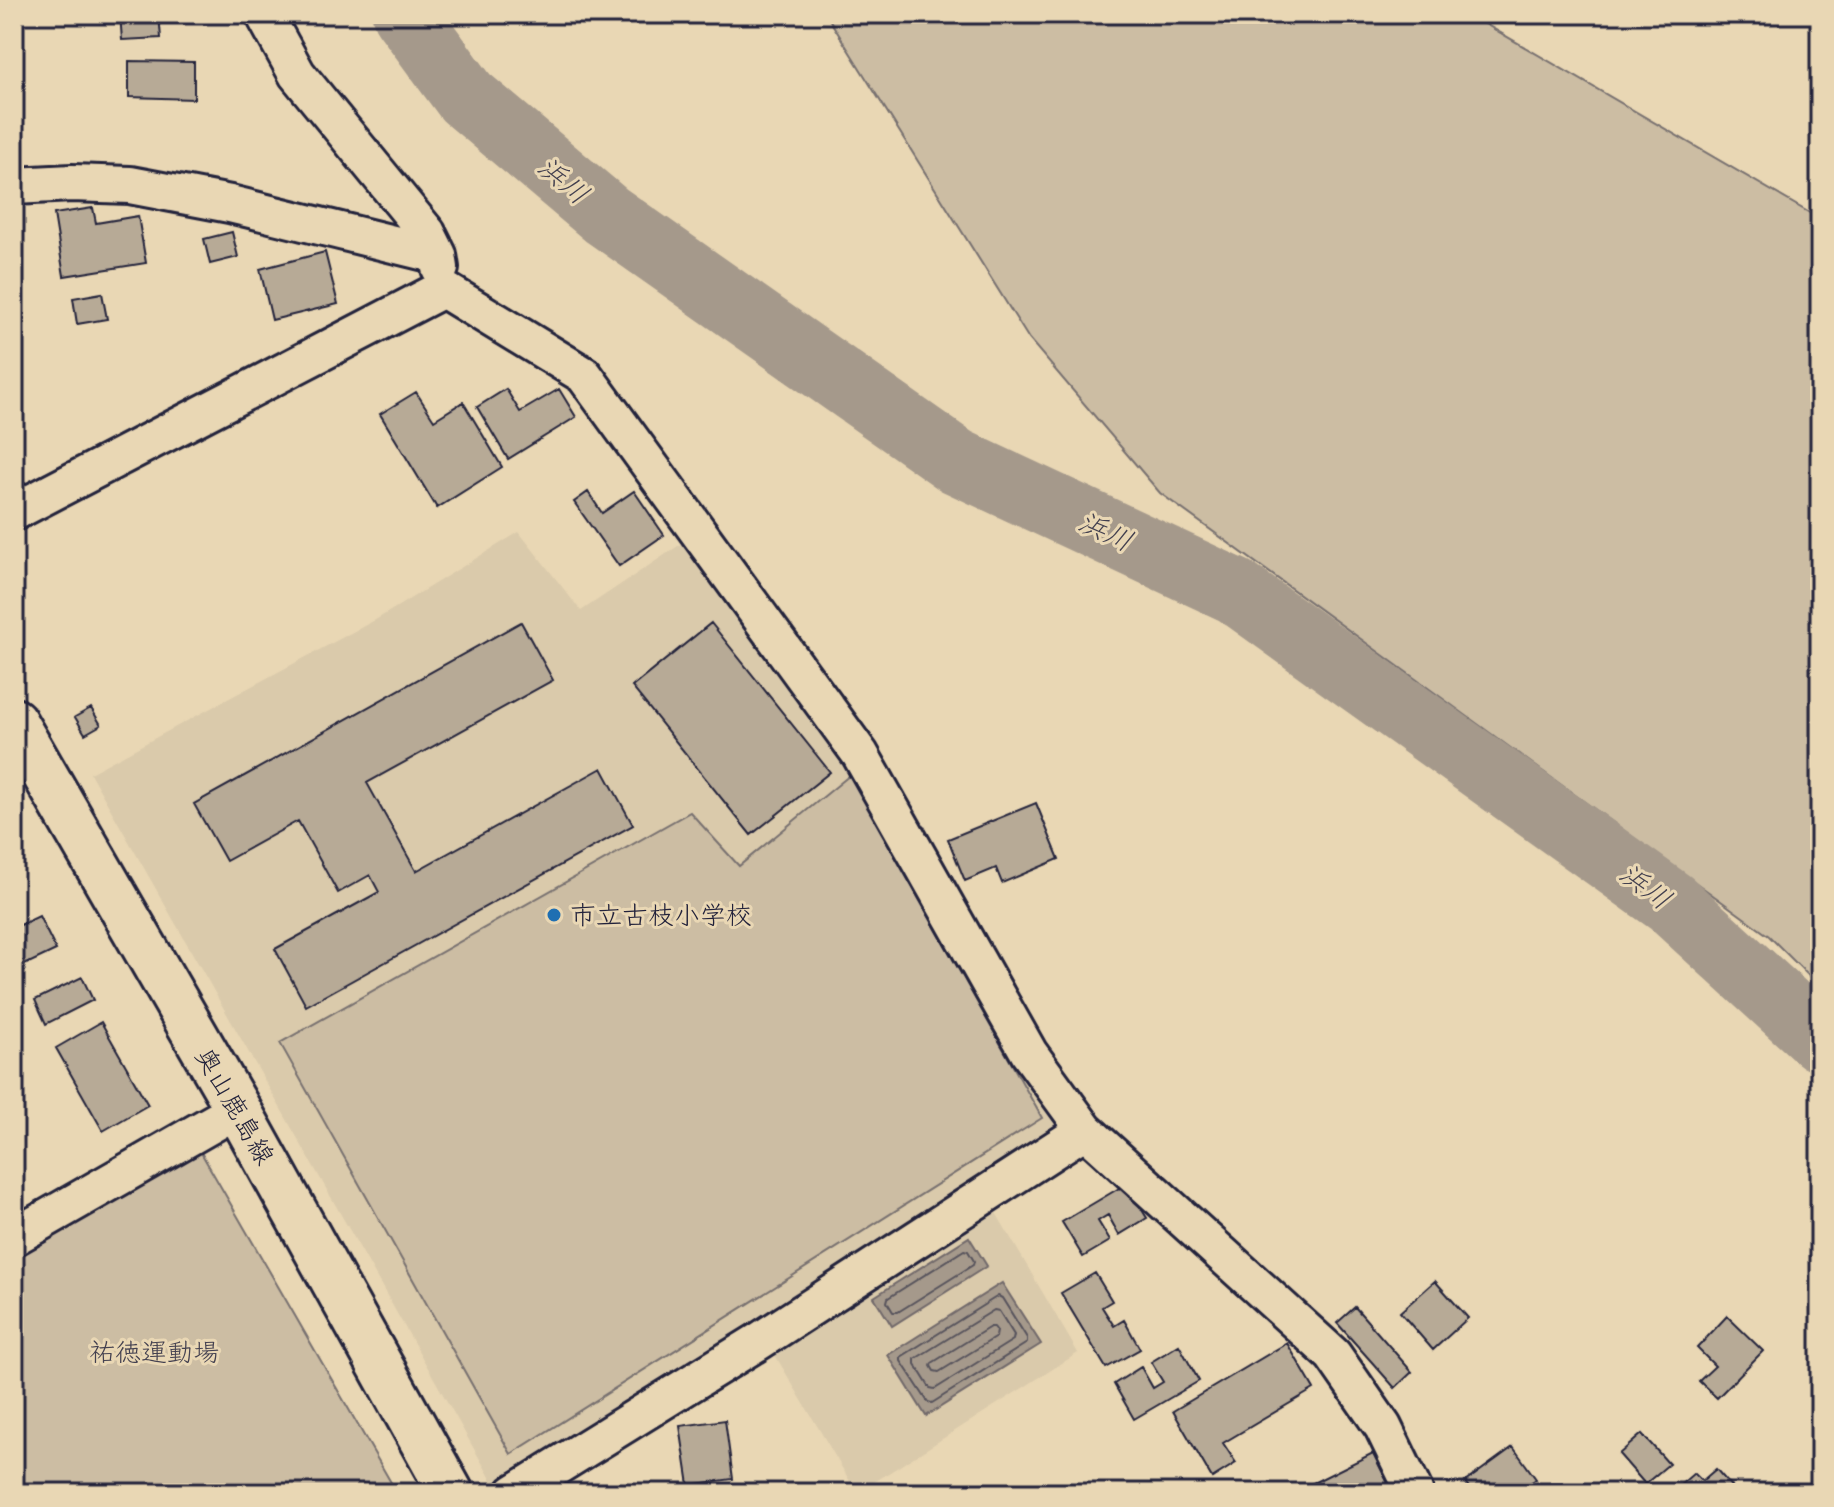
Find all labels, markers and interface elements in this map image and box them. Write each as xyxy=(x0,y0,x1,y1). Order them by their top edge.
water label: 浜川 xyxy=(526,144,601,217)
water label: 浜川 xyxy=(1070,497,1142,565)
water label: 浜川 xyxy=(1609,850,1683,923)
place label: 市立古枝小学校 xyxy=(570,892,752,938)
marker: 市立古枝小学校 xyxy=(545,906,563,924)
street label: 奥山鹿島線 xyxy=(183,1038,287,1174)
park label: 祐徳運動場 xyxy=(89,1329,219,1375)

